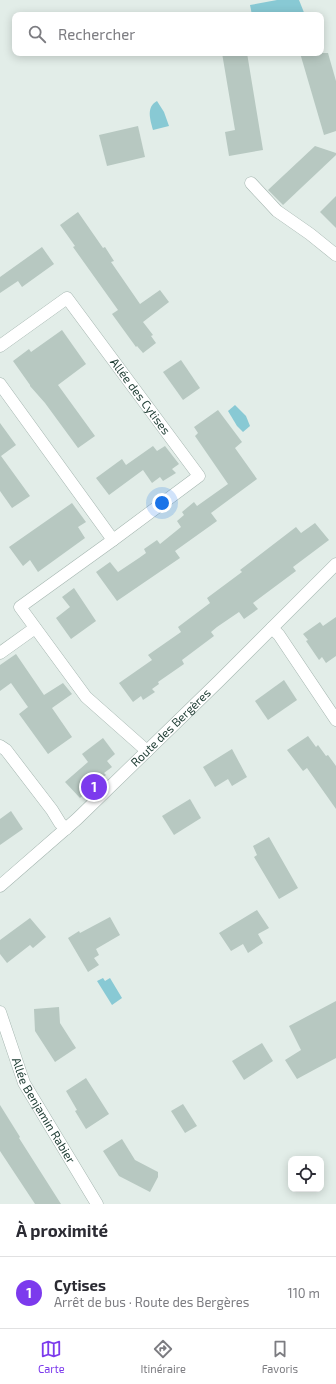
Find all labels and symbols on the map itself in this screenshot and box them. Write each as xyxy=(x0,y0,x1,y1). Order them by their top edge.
street label: Allée des Cytises xyxy=(108,355,174,437)
your location xyxy=(152,493,172,513)
street label: Route des Bergères xyxy=(127,685,213,769)
pin: 1 xyxy=(81,772,107,802)
street label: Allée Benjamin Rabier xyxy=(10,1055,79,1166)

